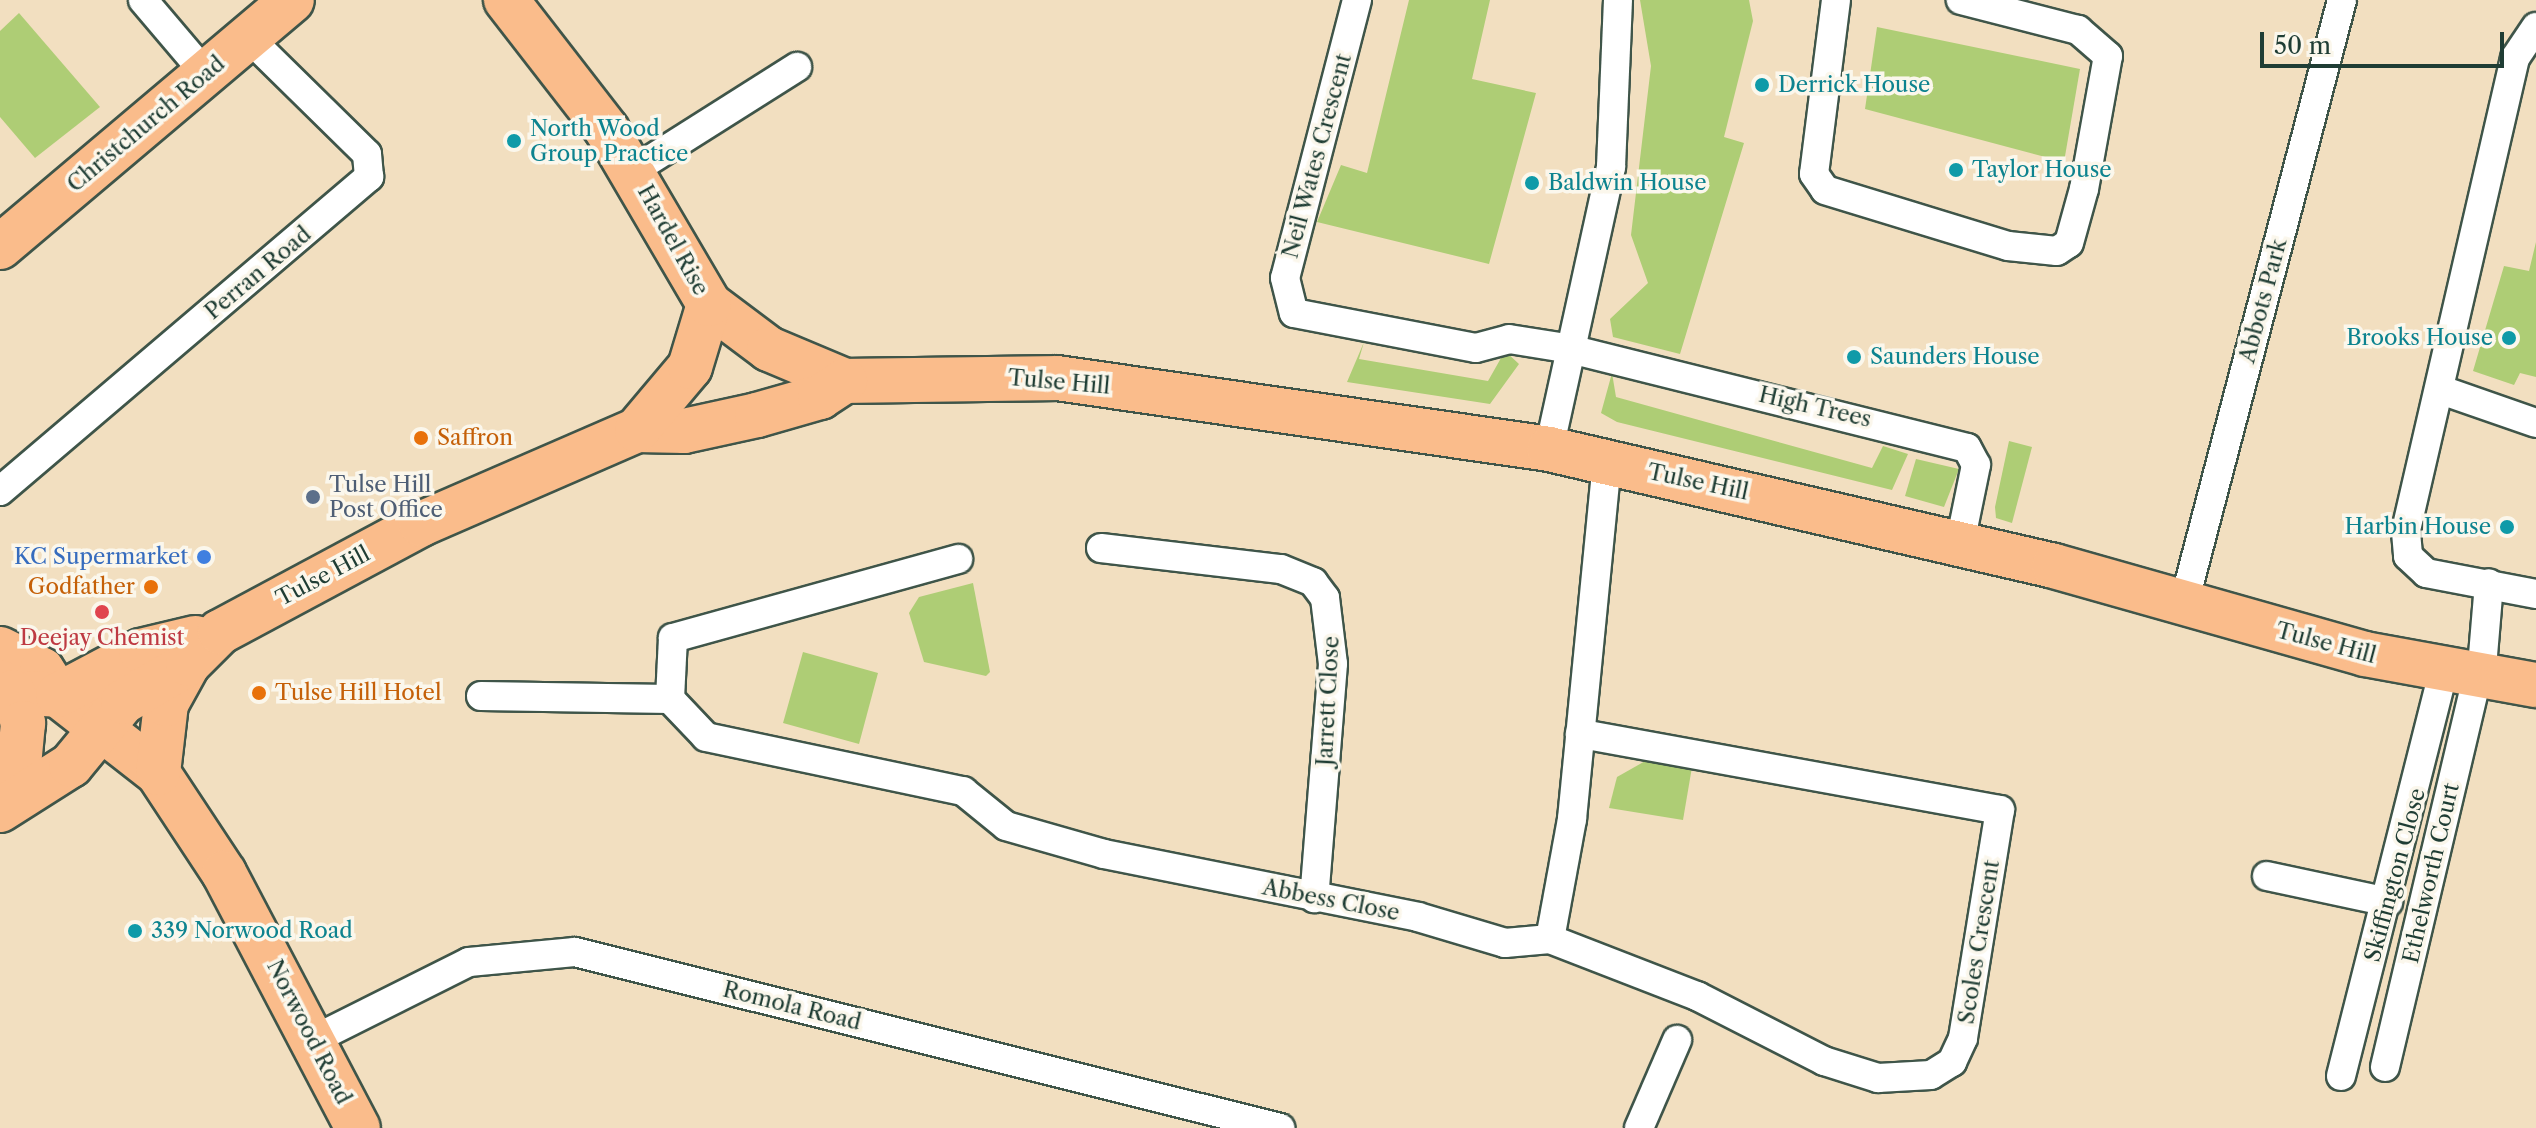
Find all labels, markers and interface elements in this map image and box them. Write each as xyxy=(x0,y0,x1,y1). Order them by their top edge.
scale bar xyxy=(2264,16,2508,66)
text: 50 m xyxy=(2274,31,2331,60)
street label: Christchurch Road xyxy=(62,50,230,198)
street label: Neil Wates Crescent xyxy=(1277,50,1357,262)
place label: Derrick House xyxy=(1778,72,1931,98)
marker: Derrick House xyxy=(1753,76,1771,94)
place label: North Wood Group Practice xyxy=(530,115,688,166)
marker: North Wood Group Practice xyxy=(505,132,523,150)
place label: Taylor House xyxy=(1972,157,2112,183)
marker: Taylor House xyxy=(1947,161,1965,179)
place label: Baldwin House xyxy=(1548,170,1706,196)
marker: Baldwin House xyxy=(1523,174,1541,192)
street label: Hardel Rise xyxy=(632,180,714,300)
street label: Perran Road xyxy=(200,221,316,325)
street label: Abbots Park xyxy=(2234,236,2292,366)
place label: Brooks House xyxy=(2346,325,2493,351)
marker: Brooks House xyxy=(2500,329,2518,347)
place label: Saunders House xyxy=(1870,344,2040,370)
marker: Saunders House xyxy=(1845,348,1863,366)
street label: Tulse Hill xyxy=(1007,364,1111,400)
street label: High Trees xyxy=(1756,381,1874,433)
place label: Saffron xyxy=(437,425,513,451)
marker: Saffron xyxy=(412,429,430,447)
street label: Tulse Hill xyxy=(1645,458,1751,506)
place label: Tulse Hill Post Office xyxy=(329,471,443,522)
marker: Tulse Hill Post Office xyxy=(304,488,322,506)
place label: Harbin House xyxy=(2345,514,2491,540)
marker: Harbin House xyxy=(2498,518,2516,536)
street label: Tulse Hill xyxy=(272,540,374,612)
place label: KC Supermarket xyxy=(14,544,188,570)
marker: KC Supermarket xyxy=(195,548,213,566)
place label: Godfather xyxy=(28,574,135,600)
marker: Godfather xyxy=(142,578,160,596)
marker: Deejay Chemist xyxy=(93,603,111,621)
street label: Tulse Hill xyxy=(2273,617,2379,669)
place label: Deejay Chemist xyxy=(19,625,185,651)
street label: Jarrett Close xyxy=(1311,635,1345,767)
place label: Tulse Hill Hotel xyxy=(275,680,441,706)
marker: Tulse Hill Hotel xyxy=(250,684,268,702)
street label: Ethelworth Court xyxy=(2397,780,2465,966)
street label: Skiffington Close xyxy=(2359,785,2431,965)
street label: Scoles Crescent xyxy=(1953,858,2005,1026)
street label: Abbess Close xyxy=(1260,874,1402,926)
place label: 339 Norwood Road xyxy=(151,918,353,944)
marker: 339 Norwood Road xyxy=(126,922,144,940)
street label: Norwood Road xyxy=(261,955,357,1109)
street label: Romola Road xyxy=(720,976,864,1036)

